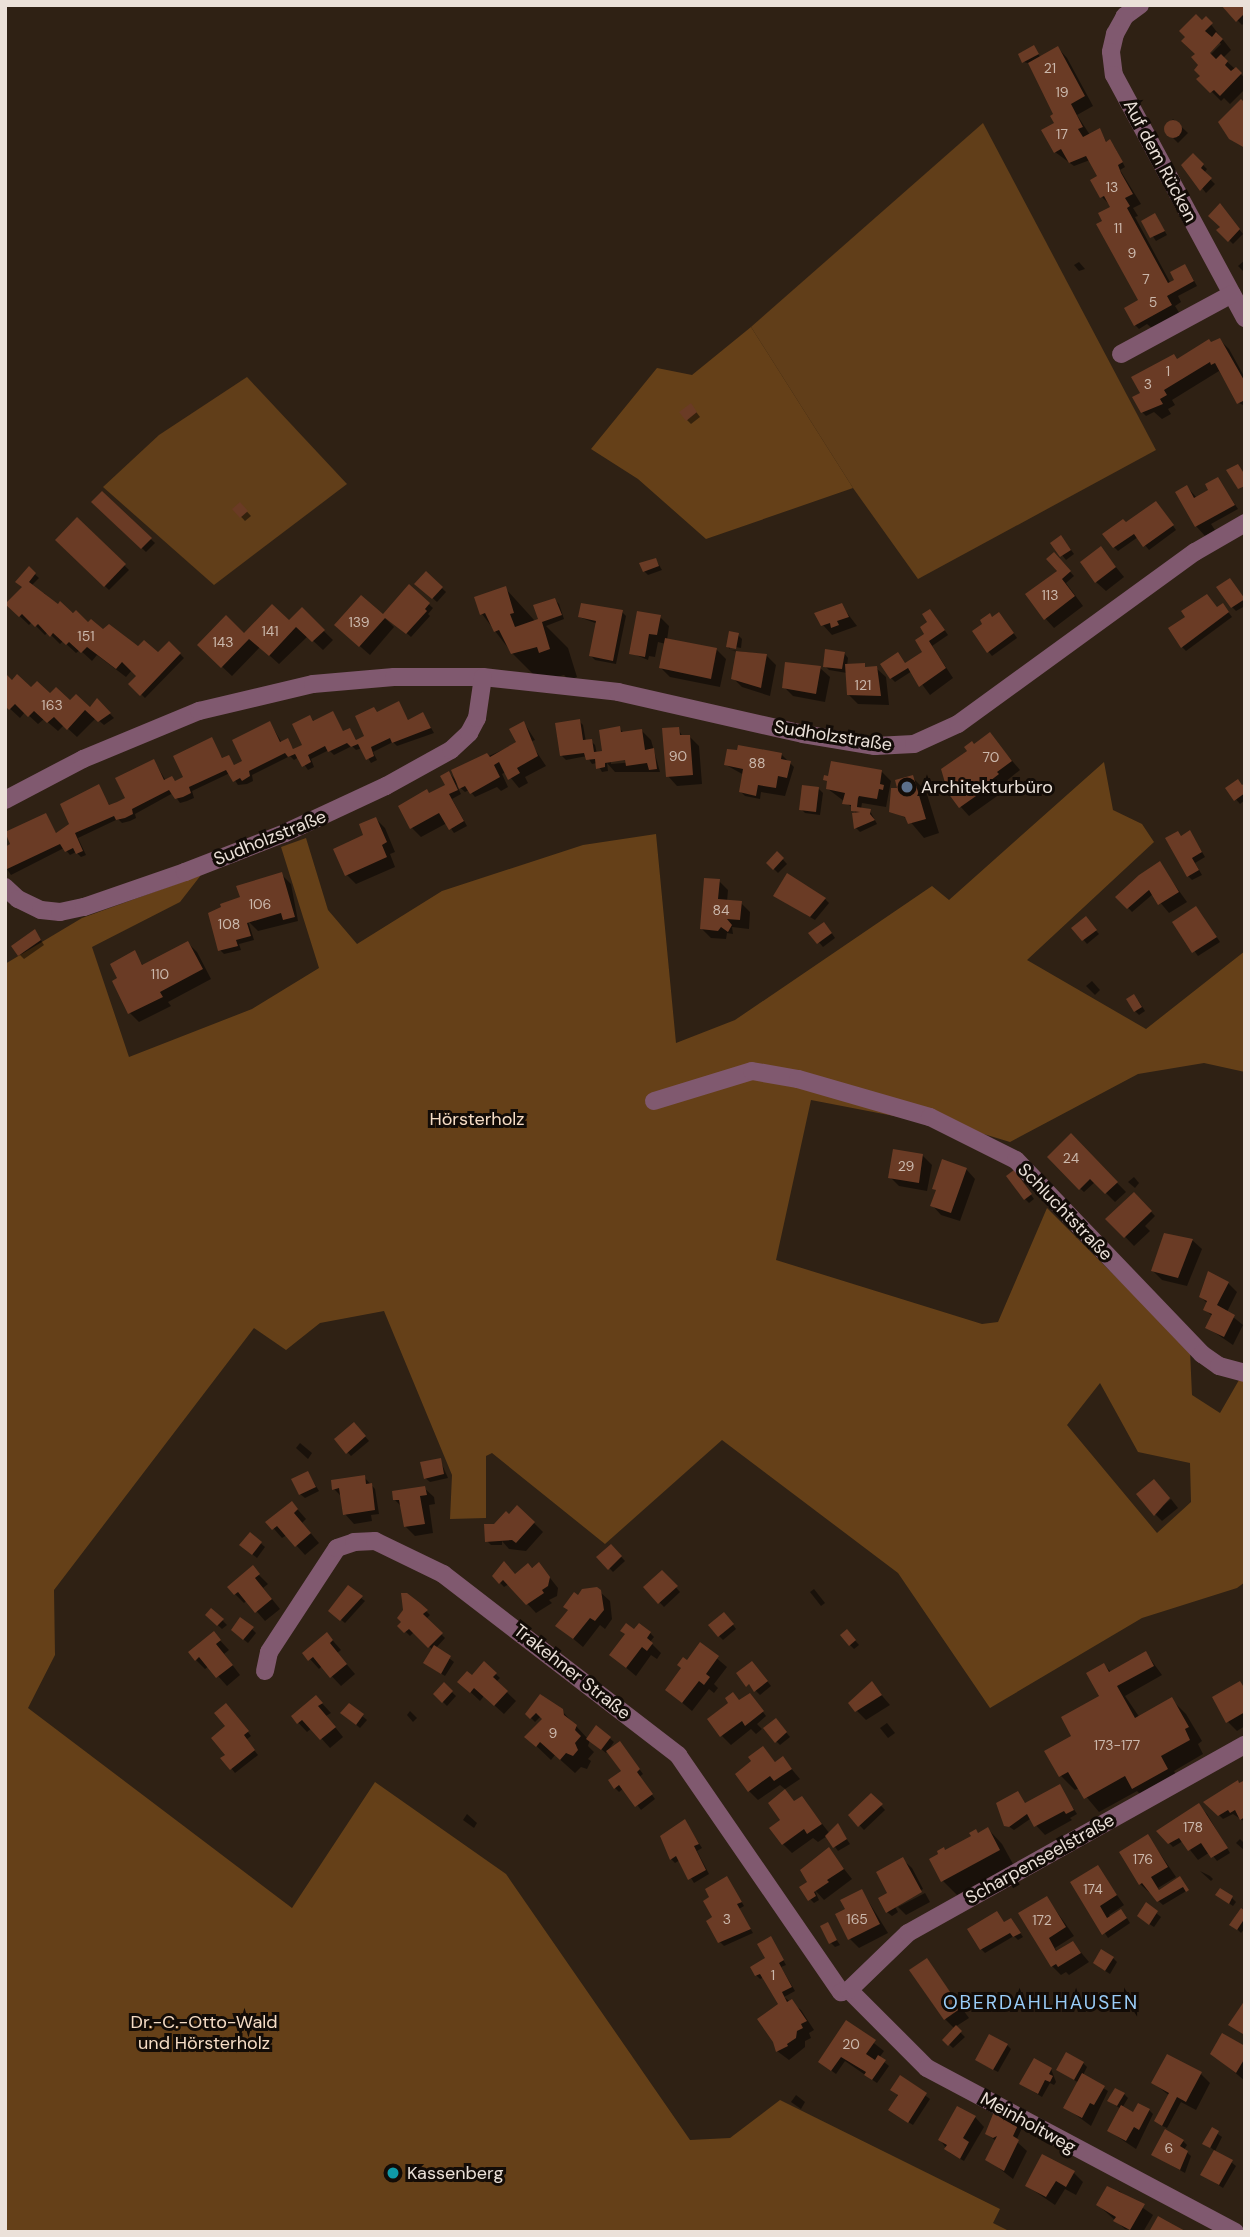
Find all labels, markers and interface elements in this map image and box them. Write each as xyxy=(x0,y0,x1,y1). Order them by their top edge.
house number: 21 xyxy=(1044,60,1056,76)
house number: 19 xyxy=(1055,84,1069,100)
street label: Auf dem Rücken xyxy=(1119,96,1201,226)
house number: 17 xyxy=(1056,126,1068,142)
house number: 13 xyxy=(1106,179,1118,195)
house number: 11 xyxy=(1114,220,1122,236)
house number: 9 xyxy=(1128,245,1136,261)
house number: 7 xyxy=(1142,271,1150,287)
house number: 5 xyxy=(1149,294,1157,310)
house number: 1 xyxy=(1166,363,1170,379)
house number: 3 xyxy=(1144,376,1152,392)
house number: 113 xyxy=(1041,587,1059,603)
house number: 139 xyxy=(348,614,370,630)
house number: 141 xyxy=(261,623,279,639)
house number: 151 xyxy=(77,628,95,644)
house number: 143 xyxy=(212,634,234,650)
house number: 121 xyxy=(855,677,871,693)
house number: 163 xyxy=(41,697,63,713)
street label: Sudholzstraße xyxy=(772,716,894,756)
house number: 90 xyxy=(669,748,687,764)
house number: 70 xyxy=(983,749,999,765)
house number: 88 xyxy=(748,755,766,771)
place label: Architekturbüro xyxy=(921,776,1053,798)
marker: Architekturbüro xyxy=(899,779,915,795)
street label: Sudholzstraße xyxy=(211,806,329,870)
house number: 106 xyxy=(249,896,271,912)
house number: 84 xyxy=(712,902,730,918)
house number: 108 xyxy=(218,916,240,932)
house number: 110 xyxy=(151,966,169,982)
park label: Hörsterholz xyxy=(429,1108,525,1130)
house number: 24 xyxy=(1063,1150,1079,1166)
house number: 29 xyxy=(898,1158,914,1174)
street label: Schluchtstraße xyxy=(1013,1159,1117,1265)
street label: Trakehner Straße xyxy=(509,1620,635,1724)
house number: 9 xyxy=(549,1725,557,1741)
house number: 173-177 xyxy=(1094,1737,1140,1753)
street label: Scharpenseelstraße xyxy=(962,1809,1118,1909)
house number: 178 xyxy=(1183,1819,1203,1835)
house number: 176 xyxy=(1133,1851,1153,1867)
house number: 174 xyxy=(1083,1881,1103,1897)
house number: 3 xyxy=(723,1911,731,1927)
house number: 165 xyxy=(846,1911,868,1927)
house number: 172 xyxy=(1032,1912,1052,1928)
house number: 1 xyxy=(771,1967,775,1983)
district label: OBERDAHLHAUSEN xyxy=(945,1992,1137,2014)
park label: Dr.-C.-Otto-Wald und Hörsterholz xyxy=(131,2012,277,2054)
house number: 20 xyxy=(842,2036,860,2052)
street label: Meinholtweg xyxy=(977,2088,1079,2158)
house number: 6 xyxy=(1165,2140,1173,2156)
place label: Kassenberg xyxy=(407,2162,504,2184)
marker: Kassenberg xyxy=(385,2165,401,2181)

